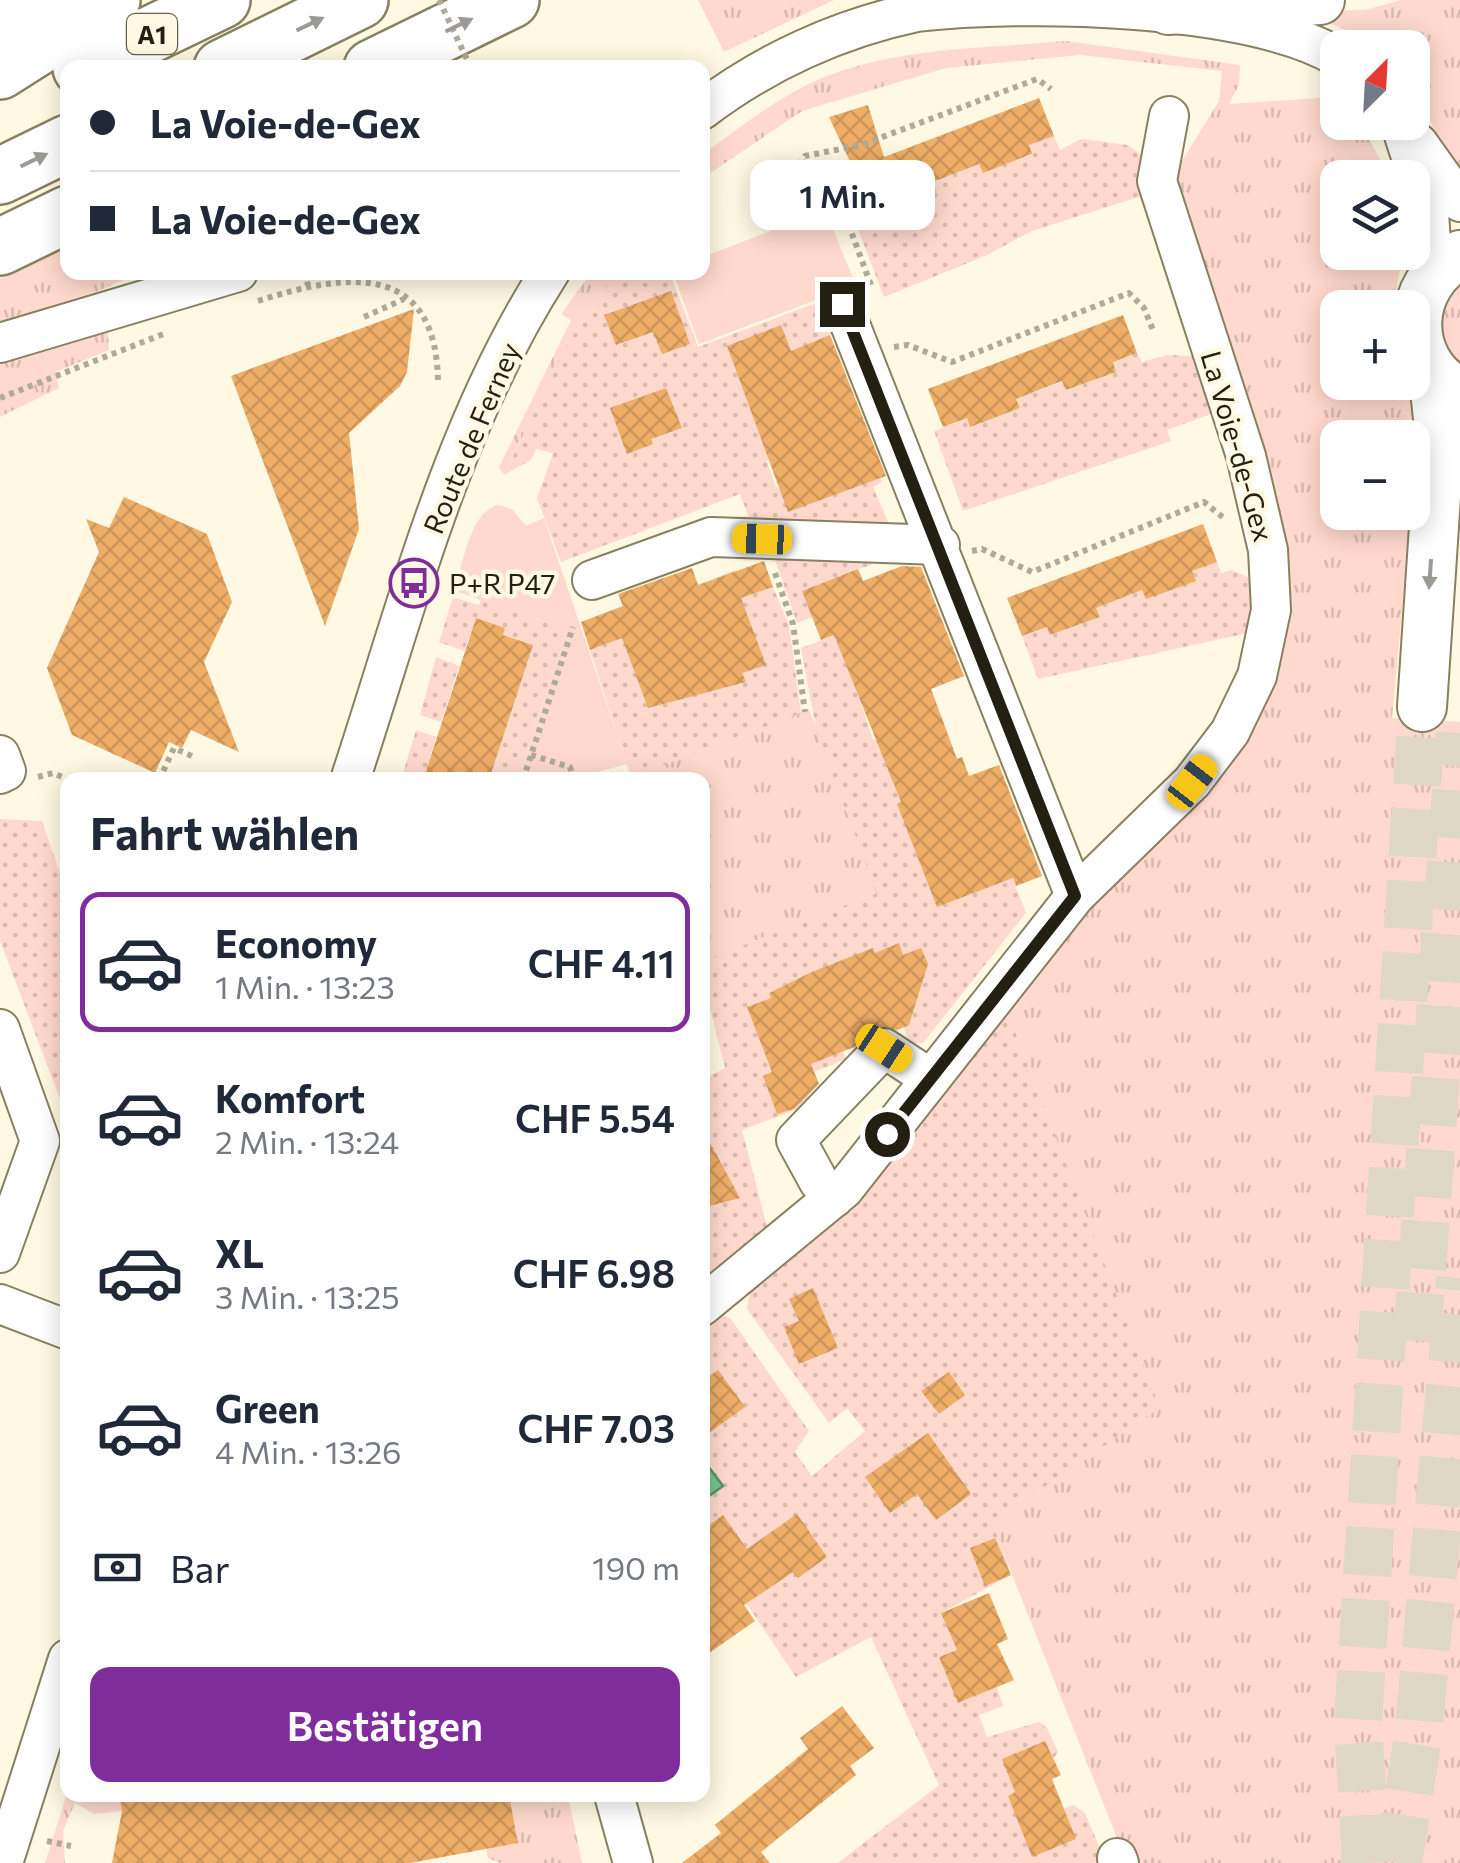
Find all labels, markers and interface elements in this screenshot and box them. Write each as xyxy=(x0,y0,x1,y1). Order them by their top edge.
road number: A1 xyxy=(127,14,177,54)
one-way arrow xyxy=(296,16,325,33)
one-way arrow xyxy=(445,17,474,34)
north arrow xyxy=(1320,30,1430,140)
map controls xyxy=(1320,30,1430,530)
text: La Voie-de-Gex xyxy=(150,99,421,146)
one-way arrow xyxy=(20,151,49,168)
callout: 1 Min. xyxy=(750,159,934,229)
button: layers xyxy=(1320,160,1430,270)
text: 1 Min. xyxy=(799,175,886,215)
text: La Voie-de-Gex xyxy=(150,195,421,242)
route end xyxy=(820,282,865,327)
button: + xyxy=(1320,290,1430,400)
street label: Route de Ferney xyxy=(415,337,527,539)
street label: La Voie-de-Gex xyxy=(1195,347,1281,545)
button: − xyxy=(1320,420,1430,530)
car xyxy=(731,523,793,555)
bus stop icon: P+R P47 xyxy=(388,557,440,609)
one-way arrow xyxy=(1422,559,1438,591)
place label: P+R P47 xyxy=(449,566,555,600)
car xyxy=(1162,749,1222,815)
text: Fahrt wählen xyxy=(90,804,359,859)
icon: car xyxy=(95,917,185,1007)
text: Economy xyxy=(215,919,377,966)
text: CHF 4.11 xyxy=(528,939,675,986)
text: 1 Min. · 13:23 xyxy=(215,966,395,1006)
car xyxy=(851,1019,917,1077)
icon: car xyxy=(95,1072,185,1162)
text: Komfort xyxy=(215,1074,365,1121)
text: CHF 5.54 xyxy=(515,1094,675,1141)
route start xyxy=(865,1112,910,1157)
text: 2 Min. · 13:24 xyxy=(215,1121,399,1161)
icon: car xyxy=(95,1227,185,1317)
text: XL xyxy=(215,1229,264,1276)
text: CHF 6.98 xyxy=(513,1249,675,1296)
text: 3 Min. · 13:25 xyxy=(215,1276,400,1316)
icon: car xyxy=(95,1382,185,1472)
text: Green xyxy=(215,1384,320,1431)
text: CHF 7.03 xyxy=(518,1404,675,1451)
text: 4 Min. · 13:26 xyxy=(215,1431,401,1471)
icon: cash xyxy=(90,1540,145,1595)
text: Bar xyxy=(170,1544,230,1591)
text: 190 m xyxy=(592,1547,680,1587)
button: Bestätigen xyxy=(90,1667,680,1782)

